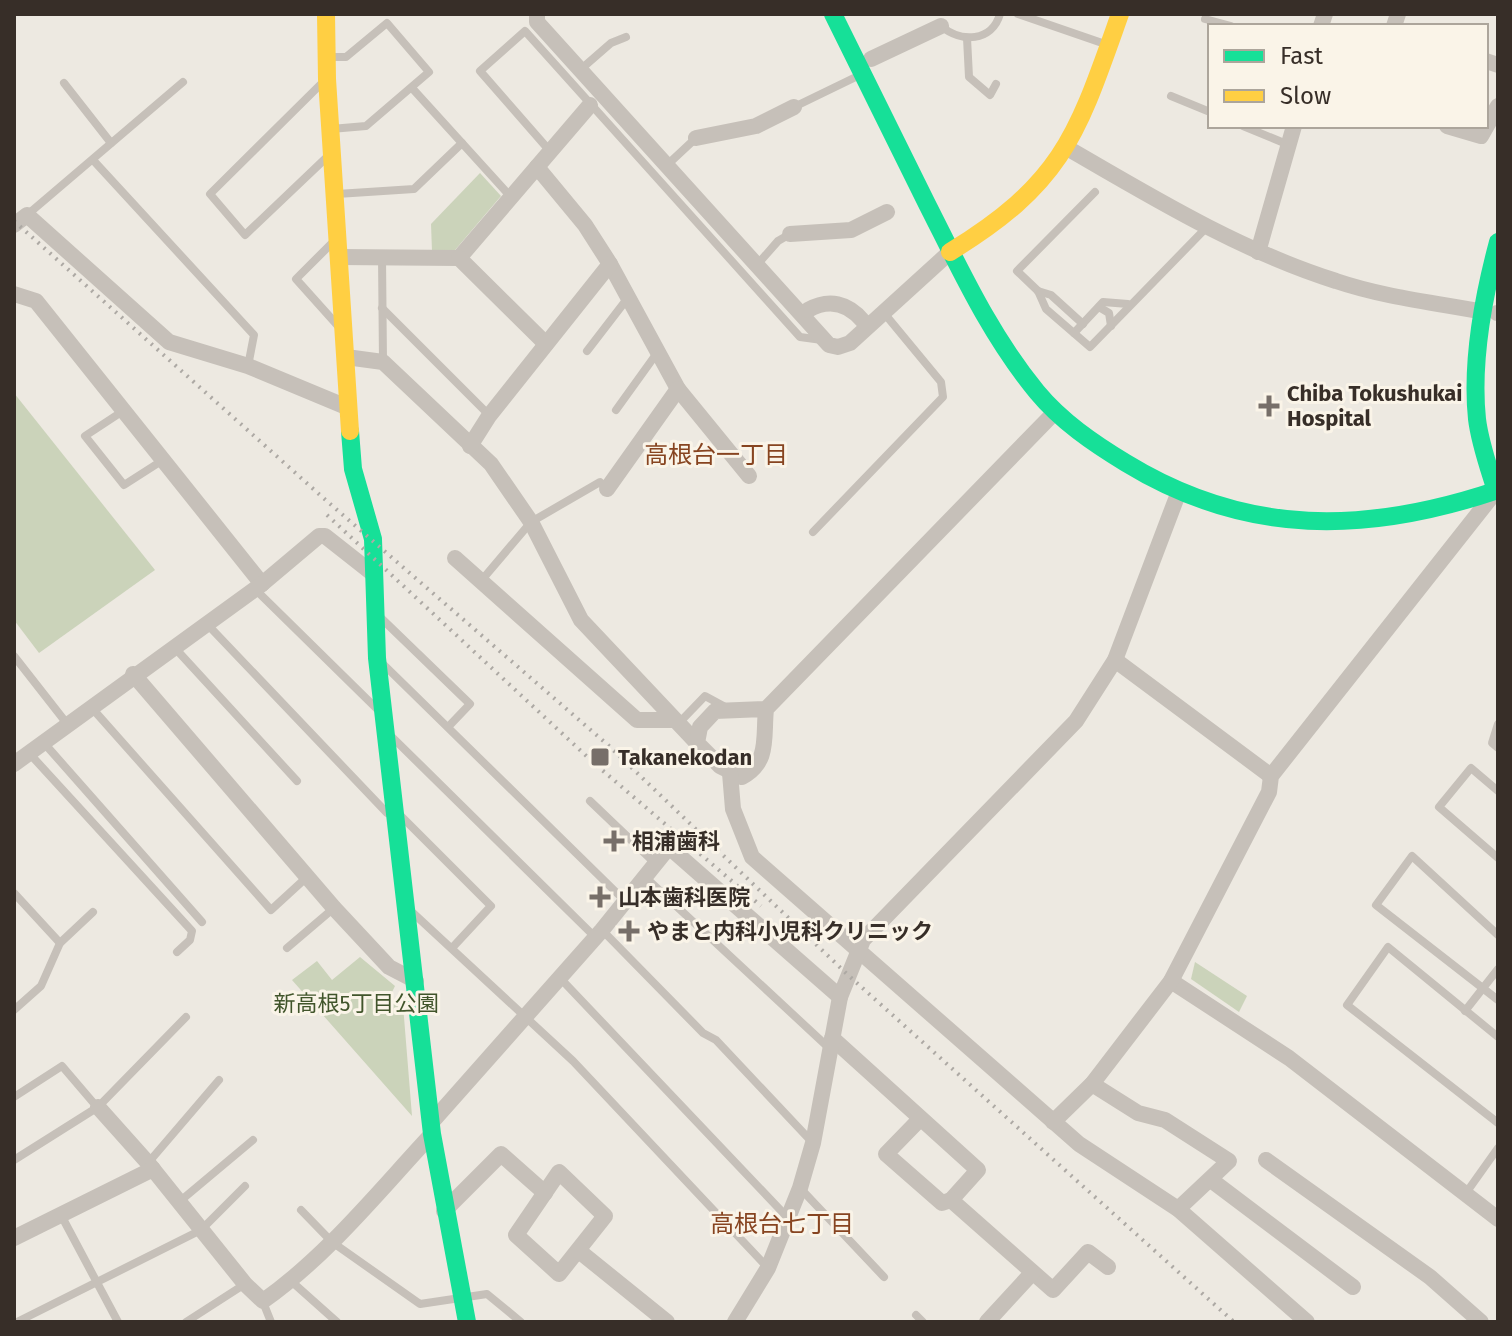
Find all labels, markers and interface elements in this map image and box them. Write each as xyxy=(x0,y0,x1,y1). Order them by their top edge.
legend xyxy=(1208,24,1488,128)
text: Fast xyxy=(1280,42,1323,70)
text: Slow xyxy=(1280,82,1331,110)
place label: Chiba Tokushukai Hospital xyxy=(1287,380,1463,432)
marker: Chiba Tokushukai Hospital xyxy=(1258,395,1280,417)
district label: 高根台一丁目 xyxy=(644,441,788,469)
place label: Takanekodan xyxy=(618,744,752,771)
marker: Takanekodan xyxy=(589,746,611,768)
place label: 相浦歯科 xyxy=(632,828,720,855)
marker: 相浦歯科 xyxy=(603,830,625,852)
place label: 山本歯科医院 xyxy=(618,884,750,911)
marker: 山本歯科医院 xyxy=(589,886,611,908)
place label: やまと内科小児科クリニック xyxy=(647,918,933,945)
marker: やまと内科小児科クリニック xyxy=(618,920,640,942)
park label: 新高根5丁目公園 xyxy=(273,990,439,1017)
district label: 高根台七丁目 xyxy=(710,1210,854,1238)

